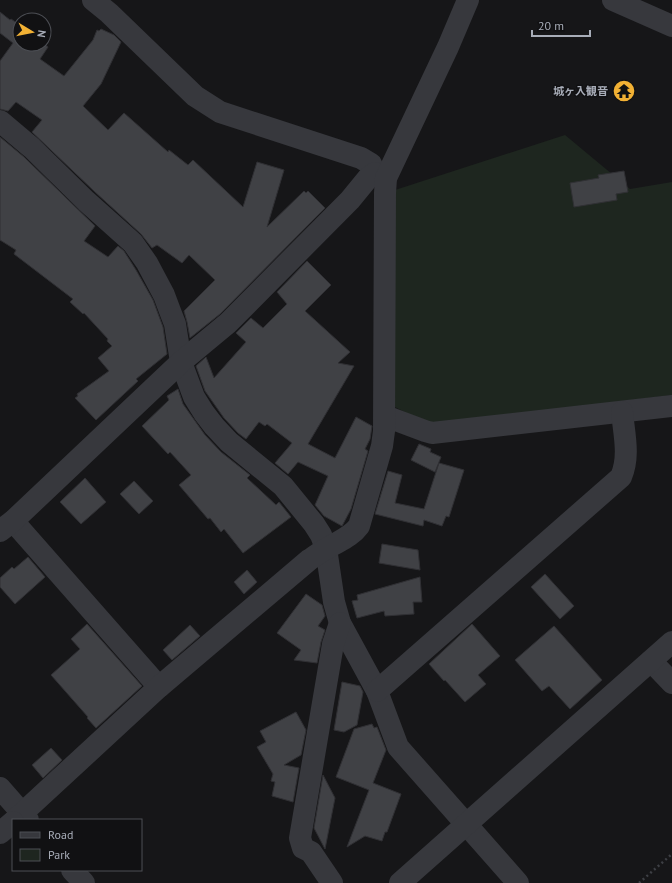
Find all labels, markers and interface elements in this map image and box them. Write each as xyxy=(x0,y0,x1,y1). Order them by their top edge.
north arrow xyxy=(12,12,52,52)
scale bar xyxy=(532,12,590,38)
text: 20 m xyxy=(538,18,564,33)
text: N xyxy=(34,29,49,39)
temple icon: 城ヶ入観音 xyxy=(611,78,637,104)
place label: 城ヶ入観音 xyxy=(553,84,608,98)
legend xyxy=(12,819,142,871)
text: Road xyxy=(48,827,73,842)
text: Park xyxy=(48,847,70,862)

